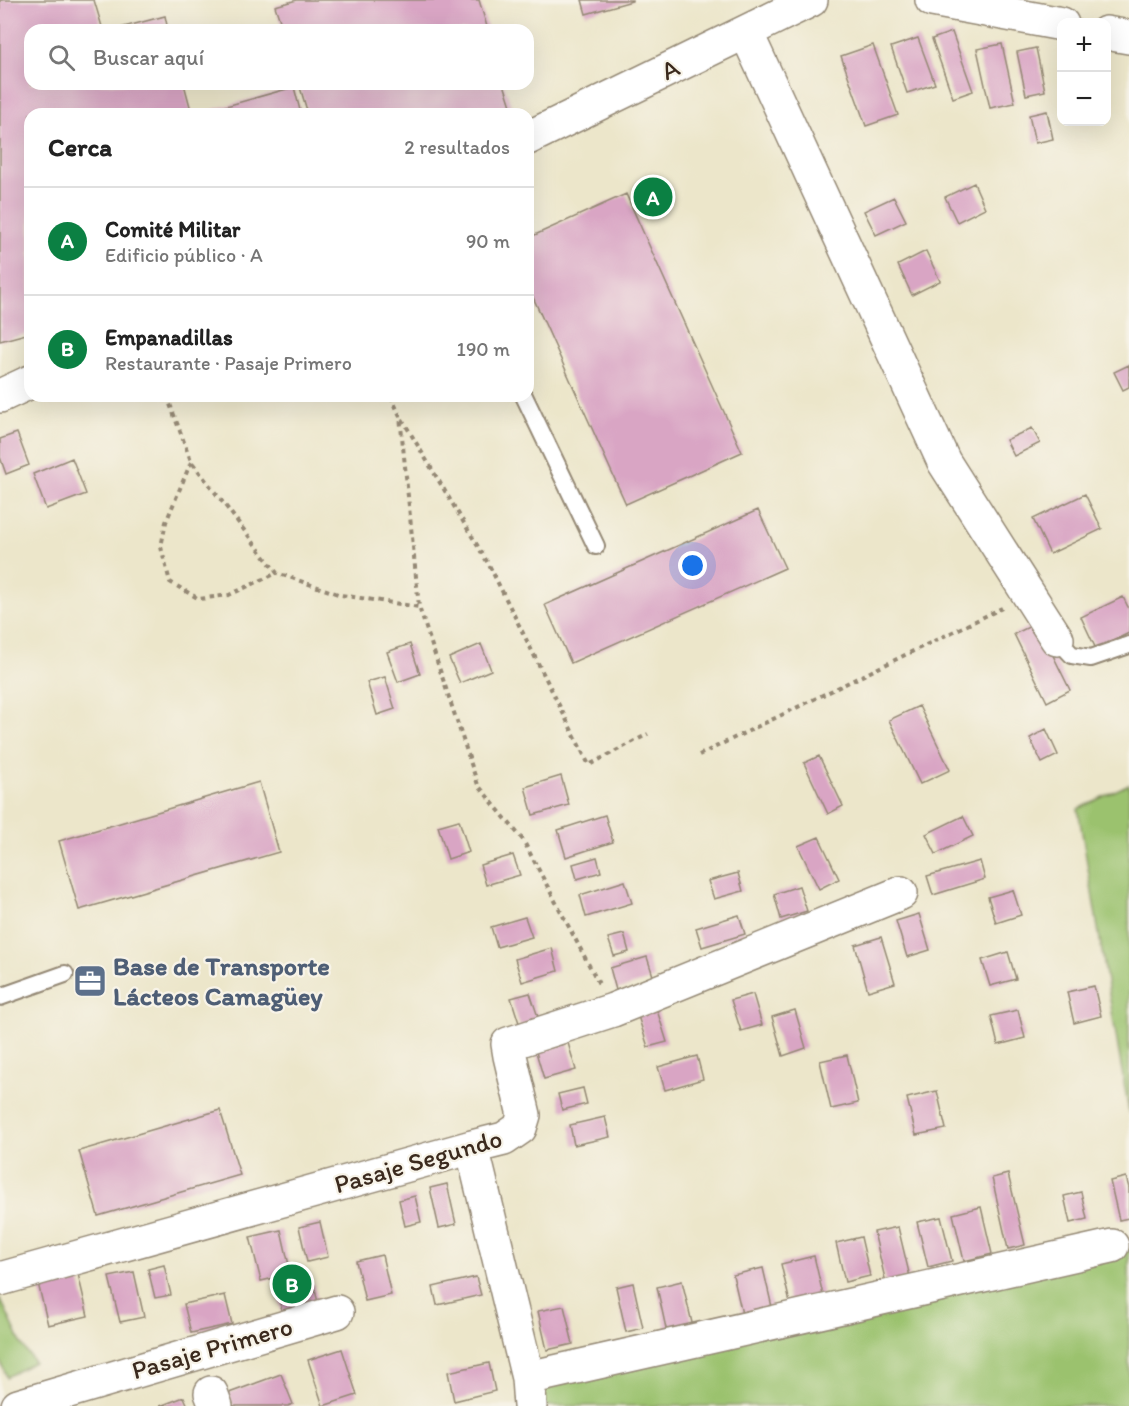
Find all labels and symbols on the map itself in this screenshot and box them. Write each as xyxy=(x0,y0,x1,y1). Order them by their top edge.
street label: A xyxy=(656,51,685,87)
pin: A xyxy=(634,174,672,220)
your location xyxy=(678,551,707,580)
place label: Base de Transporte Lácteos Camagüey xyxy=(113,950,330,1012)
office icon: Base de Transporte Lácteos Camagüey xyxy=(72,963,108,999)
street label: Pasaje Segundo xyxy=(330,1122,506,1200)
pin: B xyxy=(272,1262,312,1306)
street label: Pasaje Primero xyxy=(128,1310,296,1386)

